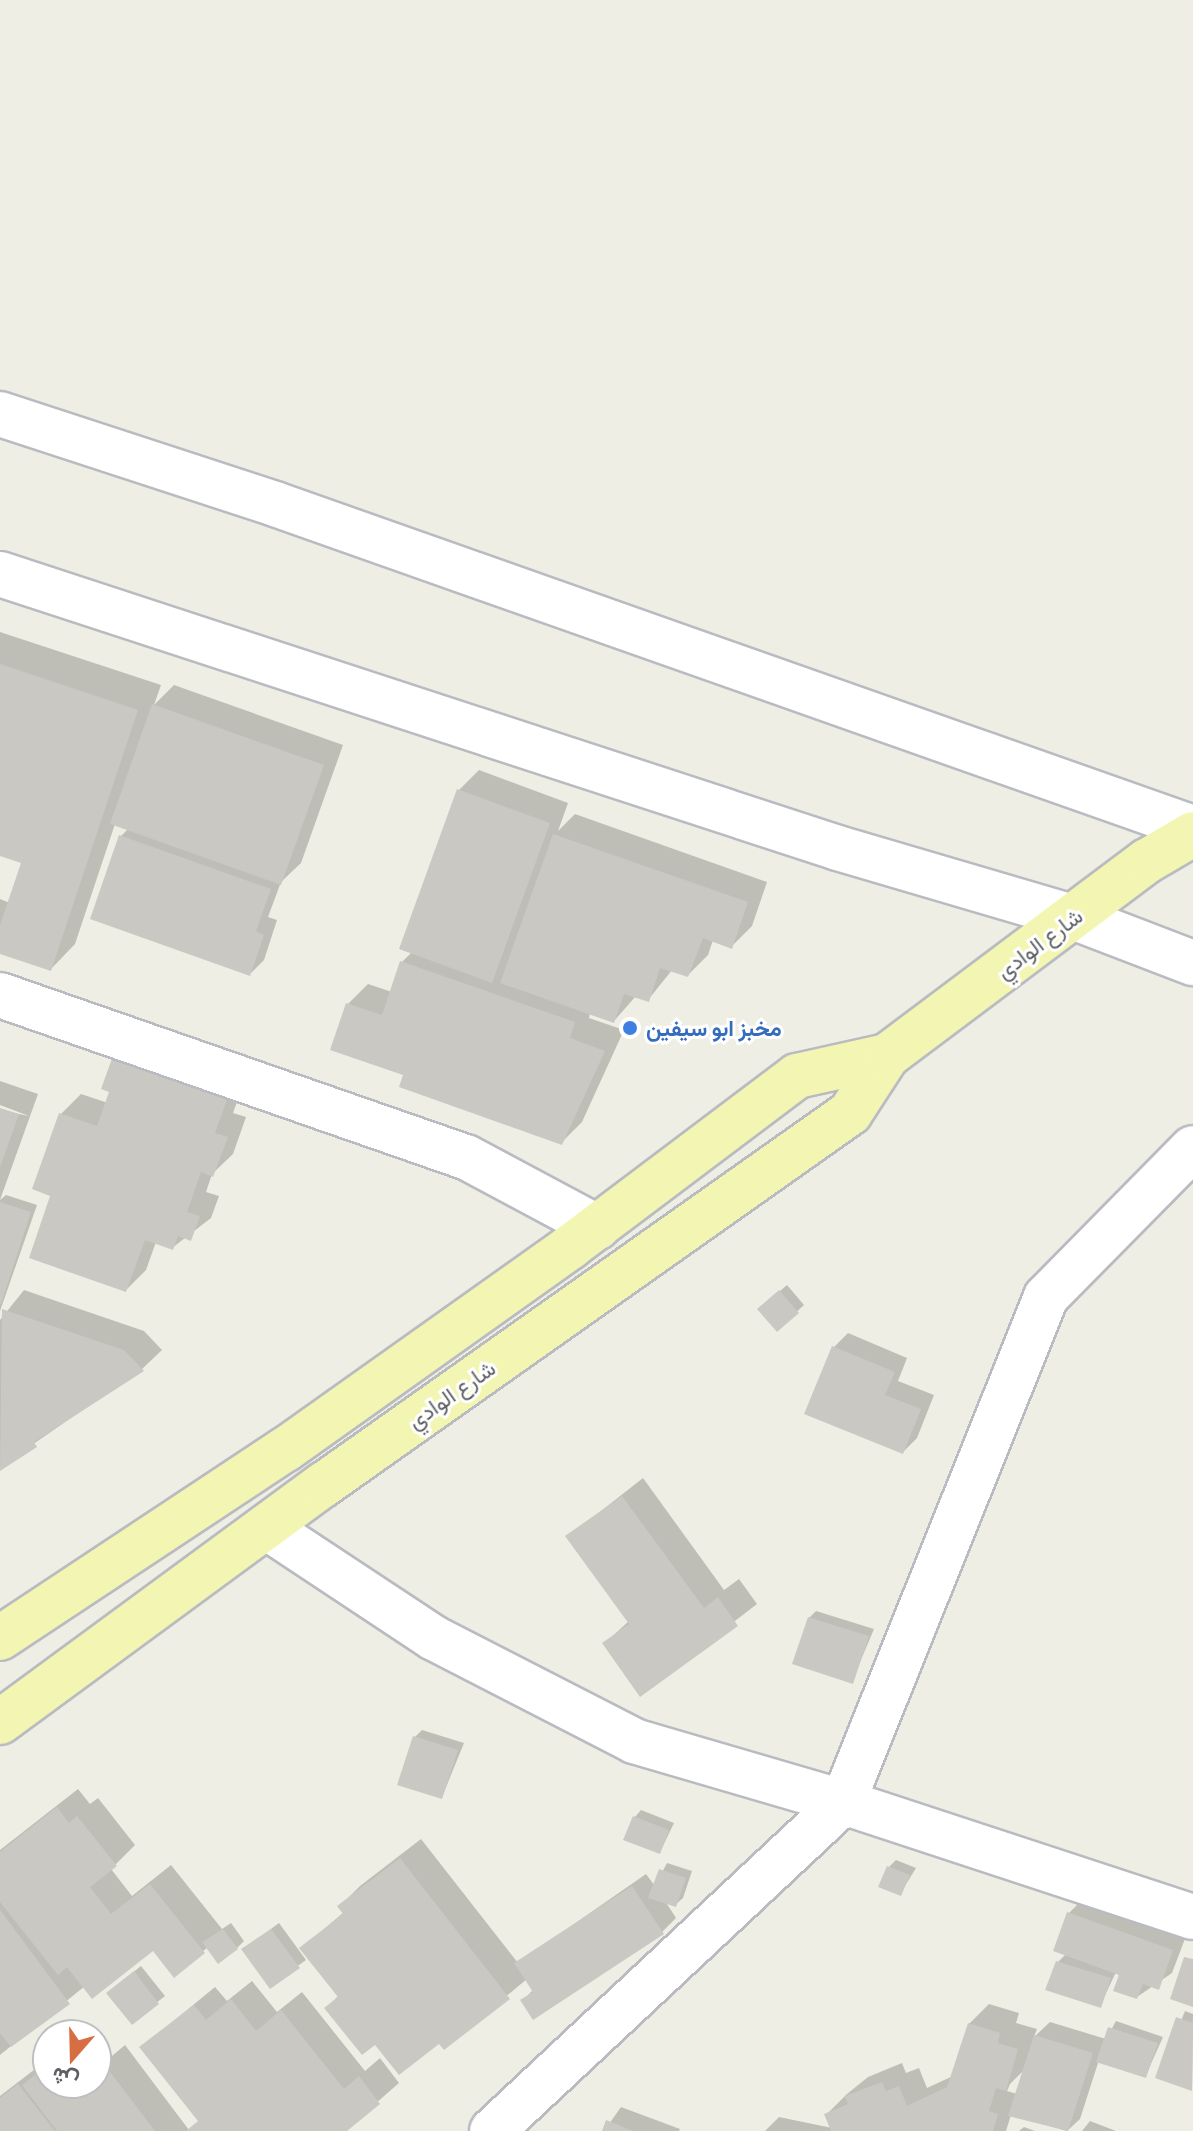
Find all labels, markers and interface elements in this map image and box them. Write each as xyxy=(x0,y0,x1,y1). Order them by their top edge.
street label: شارع الوادي xyxy=(991,902,1087,984)
place label: مخبز ابو سيفين xyxy=(646,1015,782,1041)
marker: مخبز ابو سيفين xyxy=(621,1019,639,1037)
street label: شارع الوادي xyxy=(402,1354,500,1434)
north arrow xyxy=(32,2019,112,2099)
text: ش xyxy=(48,2063,81,2096)

